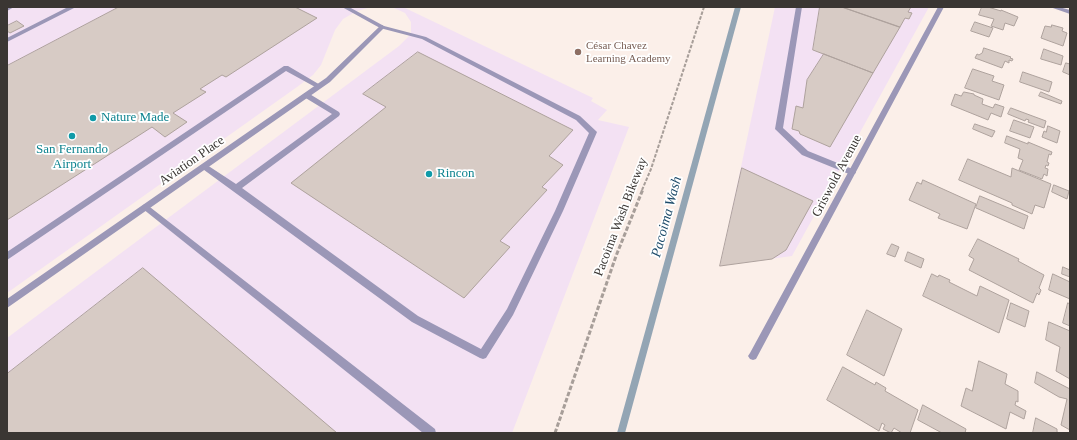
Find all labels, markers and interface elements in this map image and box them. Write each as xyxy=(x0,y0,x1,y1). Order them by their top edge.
place label: César Chavez Learning Academy xyxy=(586,39,671,65)
marker: César Chavez Learning Academy xyxy=(573,47,583,57)
place label: Nature Made xyxy=(101,110,169,126)
marker: Nature Made xyxy=(88,113,98,123)
marker: San Fernando Airport xyxy=(67,131,77,141)
street label: Griswold Avenue xyxy=(809,132,865,220)
street label: Aviation Place xyxy=(156,133,228,189)
place label: San Fernando Airport xyxy=(36,142,108,173)
street label: Pacoima Wash Bikeway xyxy=(591,155,651,279)
place label: Rincon xyxy=(437,166,475,182)
marker: Rincon xyxy=(424,169,434,179)
water label: Pacoima Wash xyxy=(648,175,686,259)

